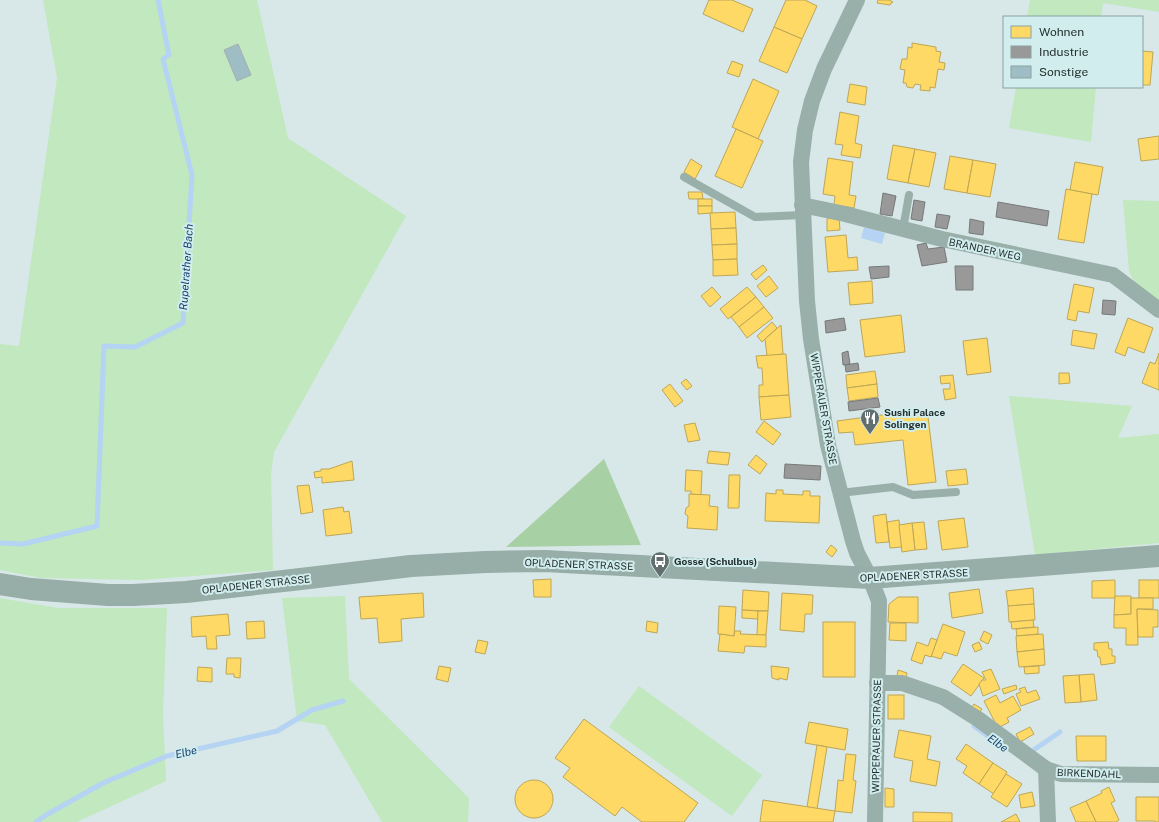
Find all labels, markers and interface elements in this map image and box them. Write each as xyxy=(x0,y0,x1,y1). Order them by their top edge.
legend xyxy=(1003,16,1143,88)
text: Wohnen xyxy=(1039,25,1084,39)
text: Industrie xyxy=(1039,45,1089,59)
text: Sonstige xyxy=(1039,65,1089,79)
water label: Rupelrather Bach xyxy=(177,223,195,311)
street label: BRANDER WEG xyxy=(948,235,1022,263)
street label: WIPPERAUER STRASSE xyxy=(808,352,840,466)
place label: Sushi Palace Solingen xyxy=(884,406,945,430)
restaurant icon: Sushi Palace Solingen xyxy=(859,407,881,435)
bus stop icon: Gosse (Schulbus) xyxy=(649,550,671,578)
place label: Gosse (Schulbus) xyxy=(674,555,757,567)
street label: OPLADENER STRASSE xyxy=(524,556,634,572)
street label: OPLADENER STRASSE xyxy=(859,566,969,584)
street label: OPLADENER STRASSE xyxy=(201,572,311,596)
street label: WIPPERAUER STRASSE xyxy=(869,679,883,793)
water label: Elbe xyxy=(986,732,1010,754)
water label: Elbe xyxy=(174,744,198,760)
street label: BIRKENDAHL xyxy=(1057,766,1122,780)

